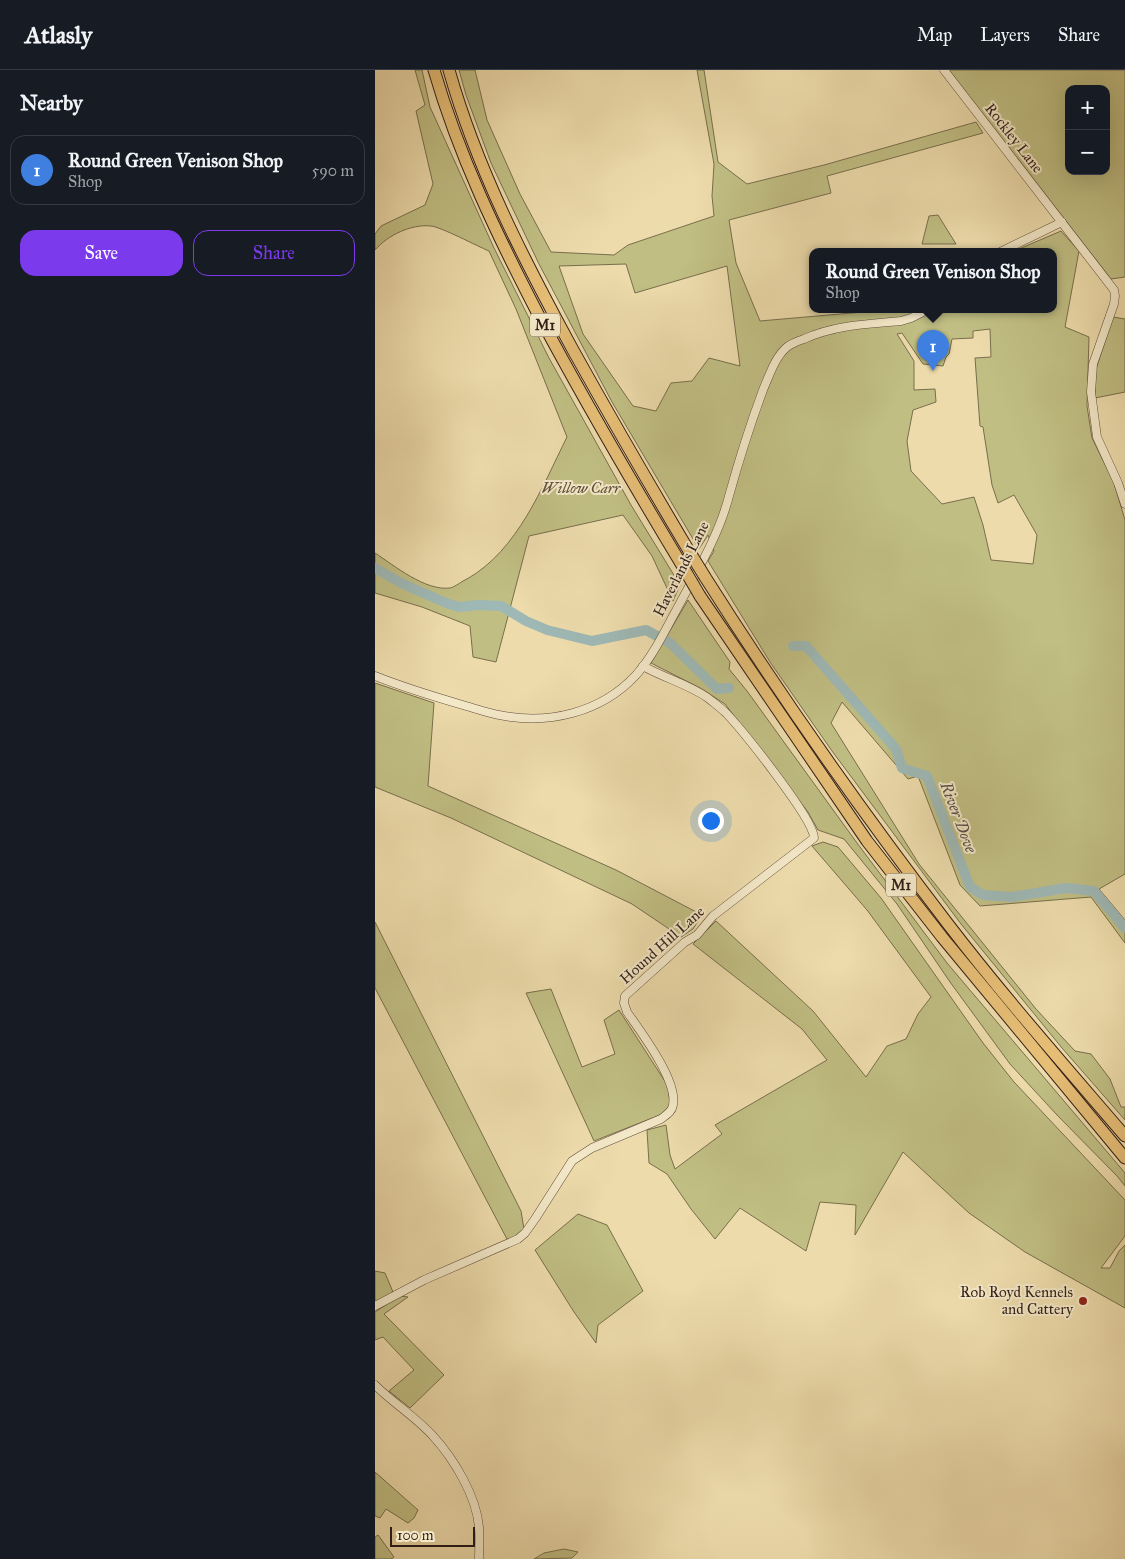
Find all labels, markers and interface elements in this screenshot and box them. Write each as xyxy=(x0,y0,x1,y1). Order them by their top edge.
text: Atlasly xyxy=(25,20,92,50)
text: Map xyxy=(917,24,952,46)
text: Layers xyxy=(980,24,1030,46)
text: Share xyxy=(1058,24,1100,46)
map controls xyxy=(1065,85,1110,175)
button: + xyxy=(1065,85,1110,130)
text: Nearby xyxy=(20,90,83,116)
street label: Rockley Lane xyxy=(981,100,1047,176)
button: − xyxy=(1065,130,1110,175)
text: Round Green Venison Shop xyxy=(68,149,283,172)
text: 1 xyxy=(34,161,40,180)
text: 590 m xyxy=(312,161,354,180)
text: Shop xyxy=(68,172,102,191)
button: Save xyxy=(20,230,183,276)
button: Share xyxy=(193,230,355,276)
popup xyxy=(809,248,1057,313)
text: Round Green Venison Shop xyxy=(826,260,1040,283)
text: Shop xyxy=(826,283,860,302)
road number: M1 xyxy=(530,314,560,336)
pin: 1 xyxy=(917,330,949,371)
park label: Willow Carr xyxy=(542,479,621,497)
street label: Haverlands Lane xyxy=(649,518,713,620)
water label: River Dove xyxy=(936,778,981,856)
your location xyxy=(698,808,724,834)
road number: M1 xyxy=(886,874,916,896)
street label: Hound Hill Lane xyxy=(616,902,708,988)
place label: Rob Royd Kennels and Cattery xyxy=(960,1283,1074,1318)
marker: Rob Royd Kennels and Cattery xyxy=(1077,1295,1089,1307)
scale bar xyxy=(390,1524,475,1547)
text: 100 m xyxy=(397,1527,434,1544)

